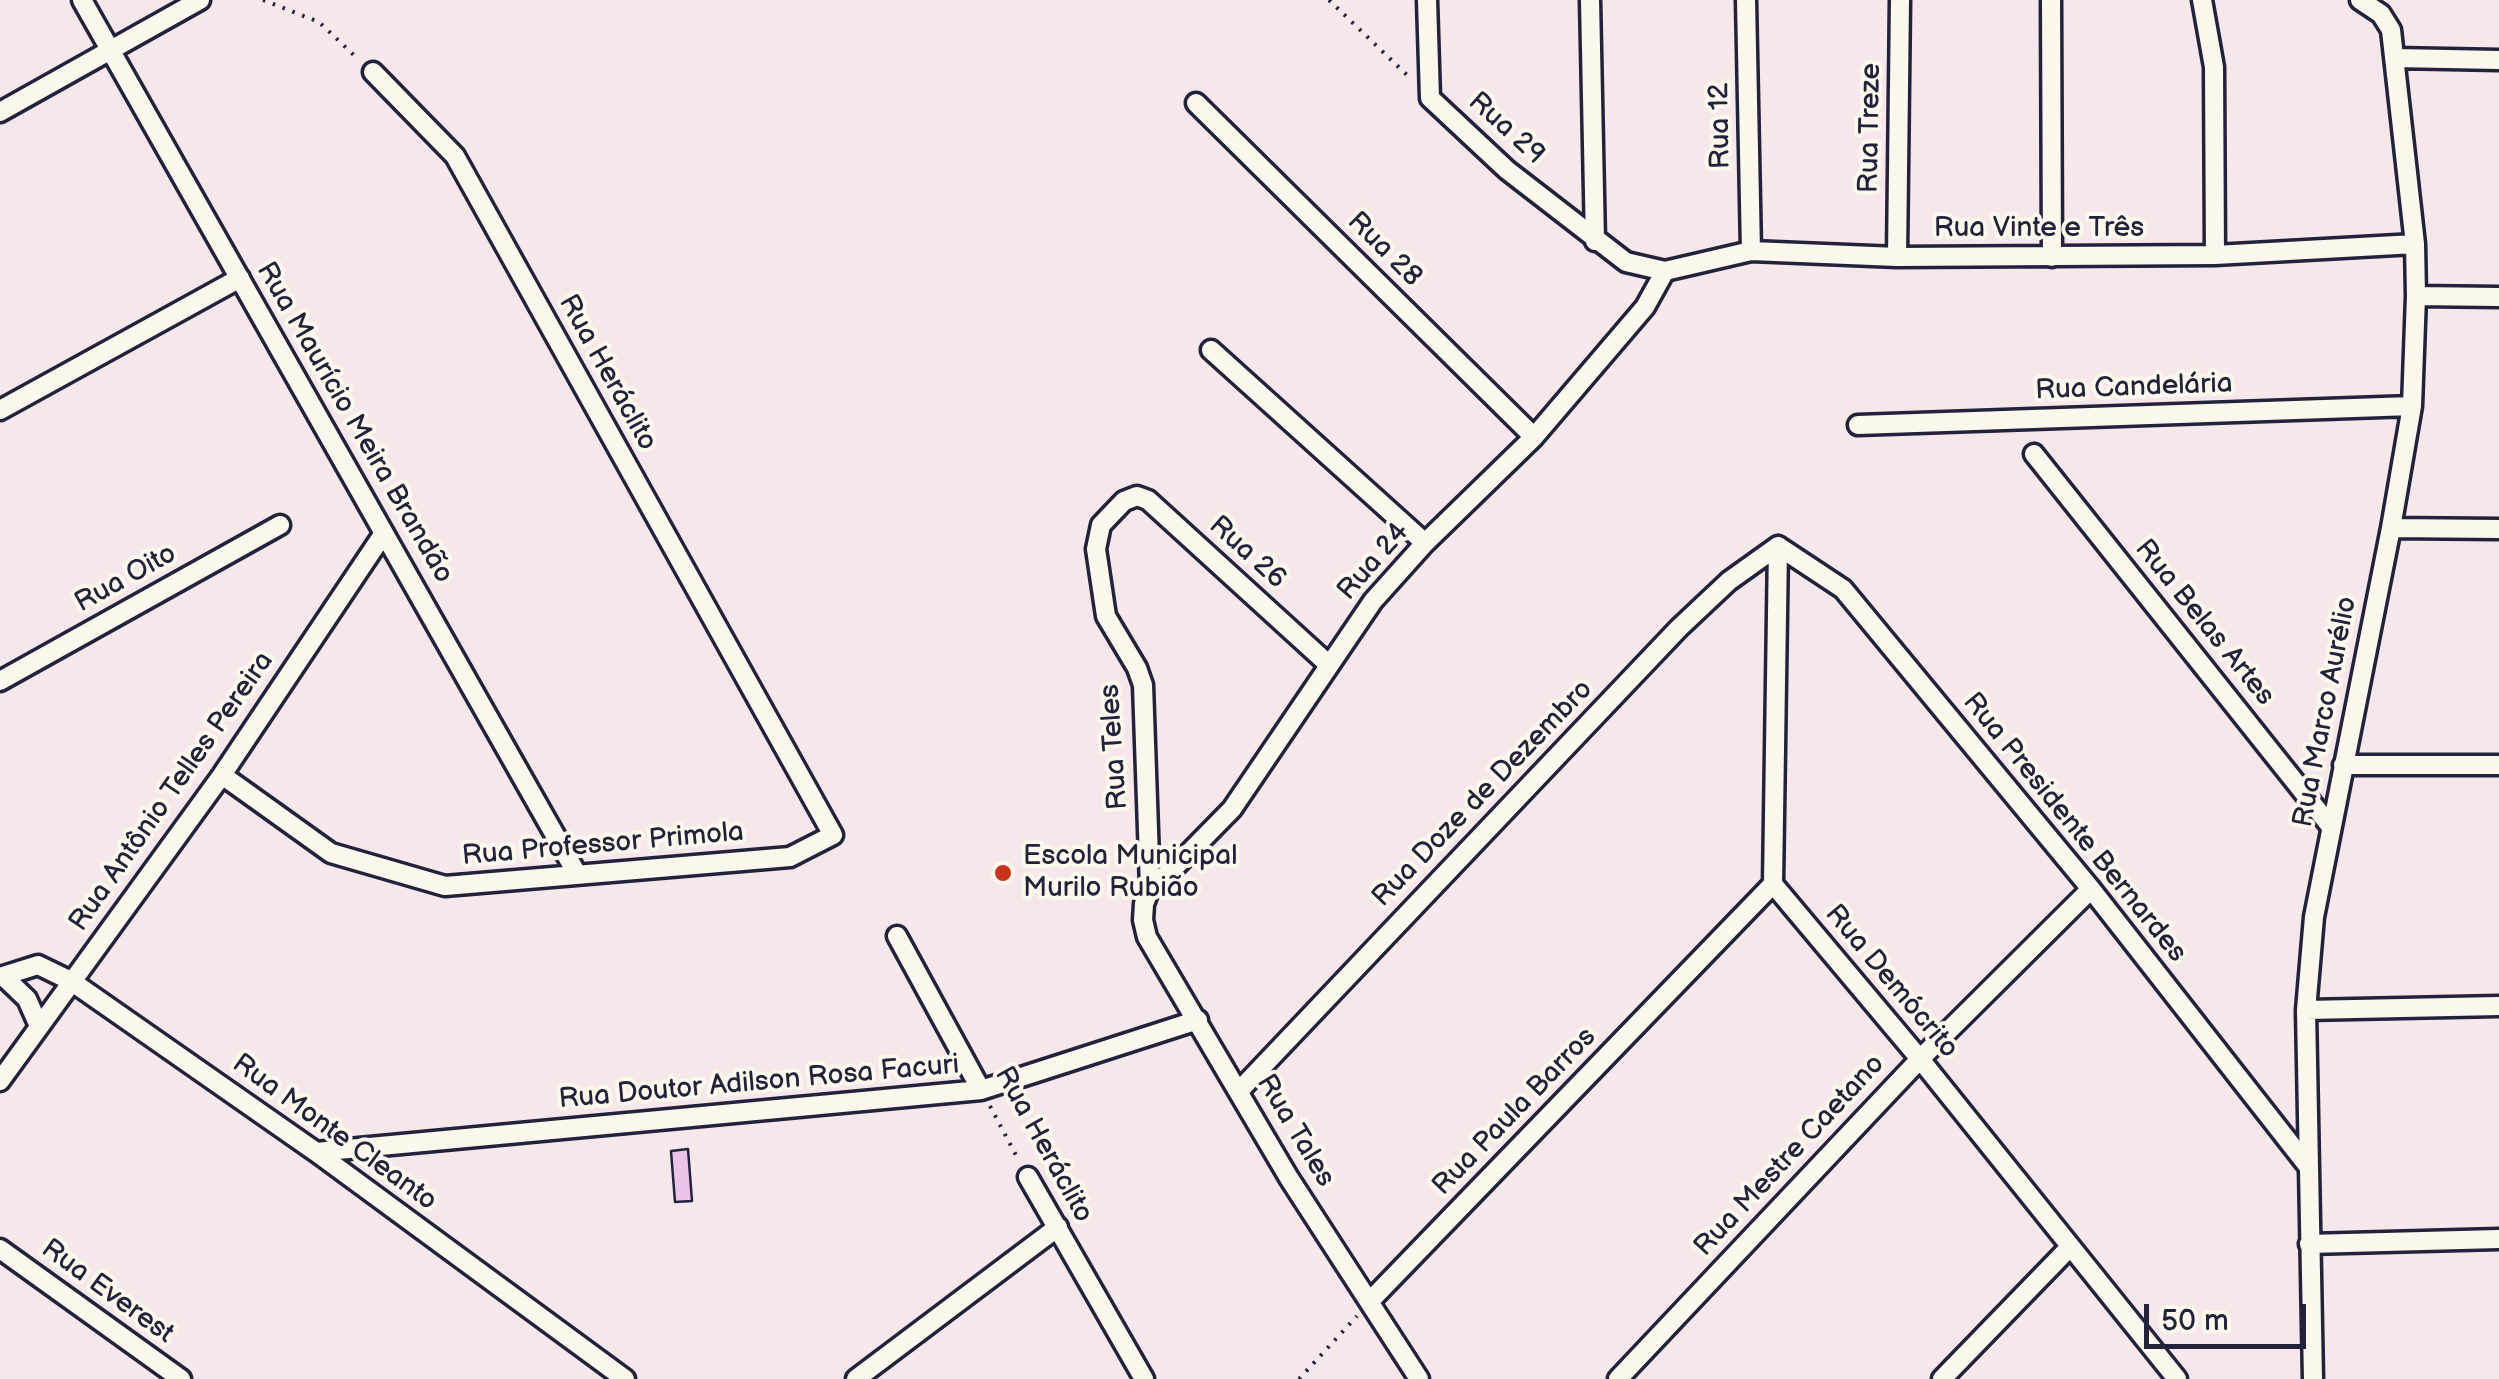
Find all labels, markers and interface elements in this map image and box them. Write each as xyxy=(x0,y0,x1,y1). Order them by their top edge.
street label: Rua Treze xyxy=(1853,63,1889,193)
street label: Rua 12 xyxy=(1703,83,1739,169)
street label: Rua 29 xyxy=(1461,86,1551,172)
street label: Rua 28 xyxy=(1340,206,1428,294)
street label: Rua Vinte e Três xyxy=(1934,212,2144,246)
street label: Rua Maurício Meira Brandão xyxy=(248,257,460,589)
street label: Rua Heráclito xyxy=(550,289,664,457)
street label: Rua Candelária xyxy=(2035,368,2233,408)
street label: Rua 26 xyxy=(1201,510,1293,596)
street label: Rua 24 xyxy=(1331,516,1417,608)
street label: Rua Belas Artes xyxy=(2127,533,2281,713)
street label: Rua Oito xyxy=(70,538,182,620)
street label: Rua Marco Aurélio xyxy=(2287,594,2365,830)
street label: Rua Antônio Telles Pereira xyxy=(63,646,281,938)
street label: Rua Doze de Dezembro xyxy=(1366,673,1600,915)
street label: Rua Teles xyxy=(1094,683,1136,811)
street label: Rua Presidente Bernardes xyxy=(1955,686,2193,970)
street label: Rua Professor Primola xyxy=(461,816,745,874)
place label: Escola Municipal Murilo Rubião xyxy=(1023,840,1237,906)
marker: Escola Municipal Murilo Rubião xyxy=(992,862,1014,884)
street label: Rua Demócrito xyxy=(1817,898,1965,1066)
street label: Rua Paula Barros xyxy=(1426,1021,1604,1203)
street label: Rua Monte Cleanto xyxy=(225,1048,443,1218)
street label: Rua Mestre Caetano xyxy=(1688,1048,1892,1264)
street label: Rua Doutor Adilson Rosa Facuri xyxy=(557,1049,961,1117)
street label: Rua Heráclito xyxy=(986,1061,1100,1229)
street label: Rua Tales xyxy=(1248,1069,1342,1193)
street label: Rua Everest xyxy=(34,1233,180,1351)
scale bar xyxy=(2149,1284,2312,1346)
text: 50 m xyxy=(2161,1303,2229,1339)

